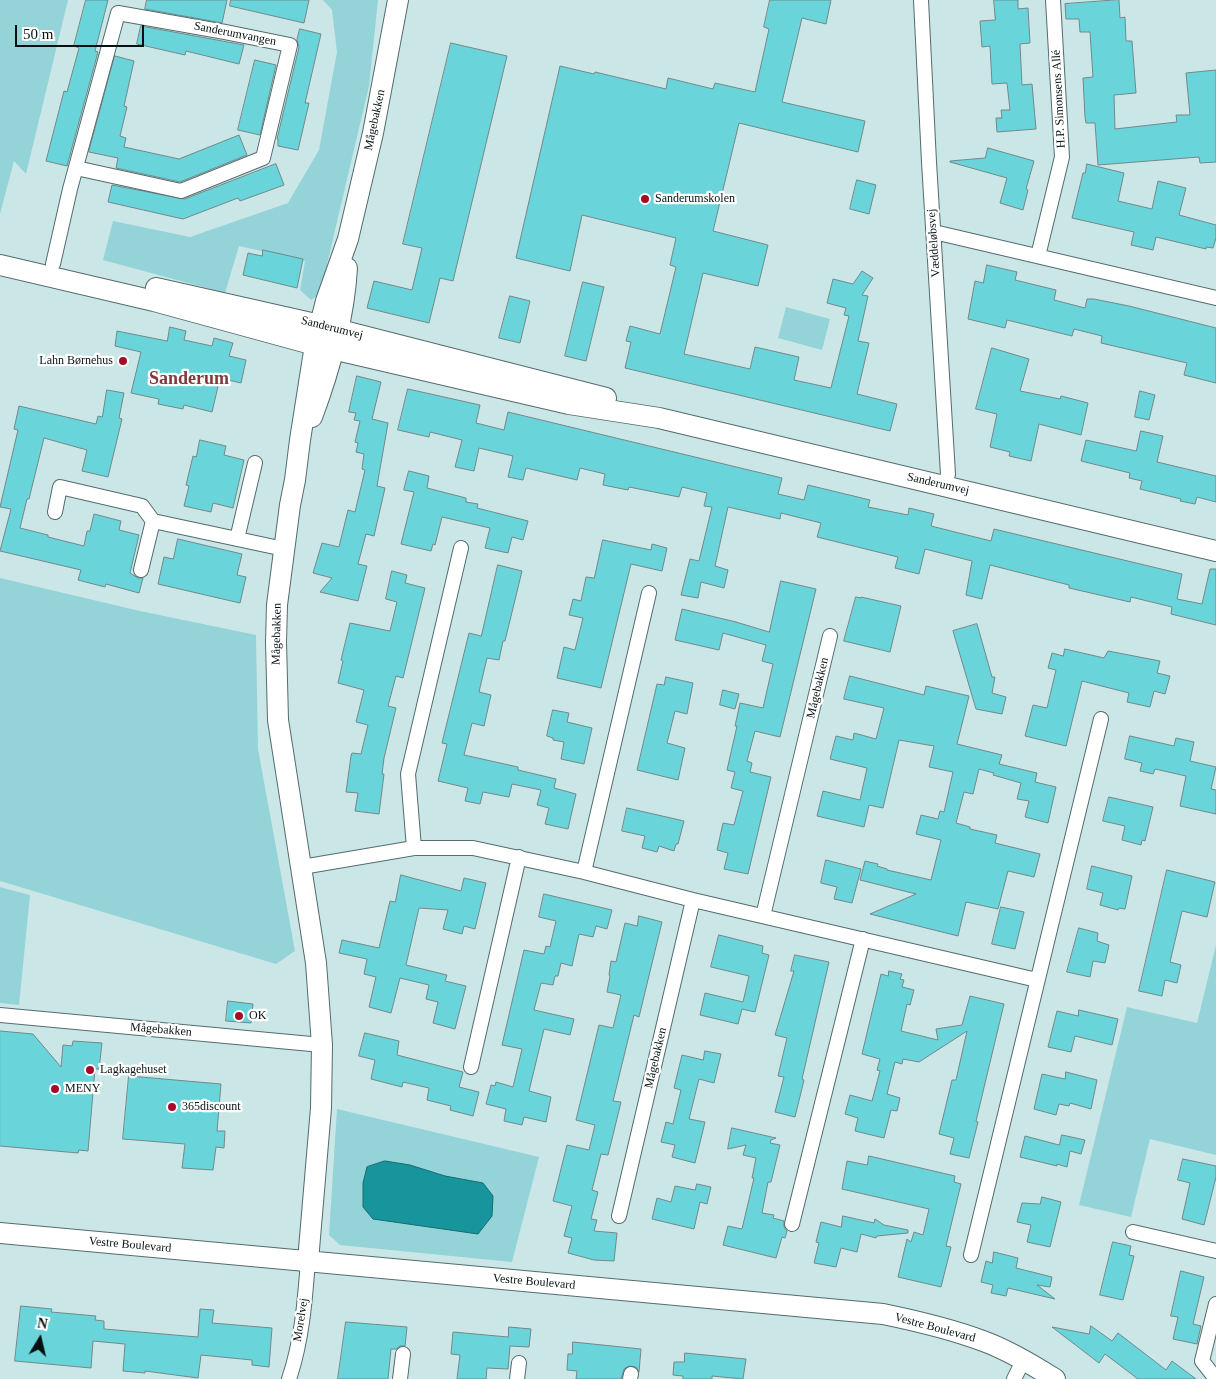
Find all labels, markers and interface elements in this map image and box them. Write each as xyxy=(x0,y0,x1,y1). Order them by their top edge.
scale bar xyxy=(18,15,146,47)
street label: Sanderumvangen xyxy=(193,19,277,49)
text: 50 m xyxy=(23,26,53,42)
street label: H.P. Simonsens Allé xyxy=(1049,49,1069,149)
street label: Mågebakken xyxy=(362,88,388,152)
place label: Sanderumskolen xyxy=(655,192,735,206)
marker: Sanderumskolen xyxy=(639,193,651,205)
street label: Væddeløbsvej xyxy=(924,208,944,278)
street label: Sanderumvej xyxy=(300,313,364,343)
place label: Lahn Børnehus xyxy=(39,354,113,368)
marker: Lahn Børnehus xyxy=(117,355,129,367)
district label: Sanderum xyxy=(149,368,229,390)
street label: Sanderumvej xyxy=(906,470,970,498)
street label: Mågebakken xyxy=(269,603,285,665)
street label: Mågebakken xyxy=(804,656,832,720)
place label: OK xyxy=(249,1009,266,1023)
marker: OK xyxy=(233,1010,245,1022)
street label: Mågebakken xyxy=(130,1020,192,1040)
street label: Mågebakken xyxy=(642,1026,670,1090)
place label: Lagkagehuset xyxy=(100,1063,167,1077)
marker: Lagkagehuset xyxy=(84,1064,96,1076)
place label: MENY xyxy=(65,1082,100,1096)
marker: MENY xyxy=(49,1083,61,1095)
place label: 365discount xyxy=(182,1100,241,1114)
marker: 365discount xyxy=(166,1101,178,1113)
street label: Vestre Boulevard xyxy=(88,1234,172,1256)
street label: Vestre Boulevard xyxy=(492,1271,576,1293)
street label: Morelvej xyxy=(290,1297,312,1343)
street label: Vestre Boulevard xyxy=(893,1310,977,1346)
north arrow xyxy=(15,1314,65,1364)
text: N xyxy=(36,1315,49,1332)

